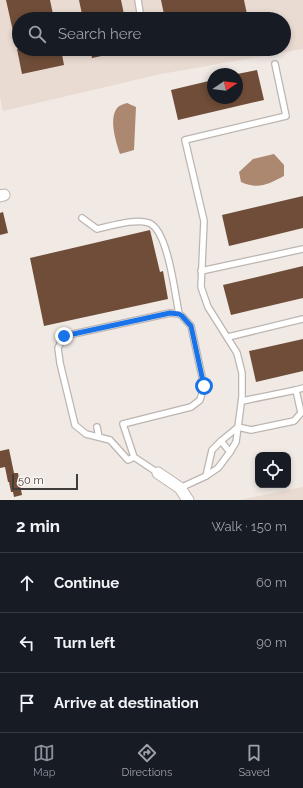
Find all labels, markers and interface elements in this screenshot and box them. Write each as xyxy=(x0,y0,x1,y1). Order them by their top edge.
search box xyxy=(12,12,291,56)
icon: search xyxy=(26,23,48,45)
text: Search here xyxy=(58,25,141,43)
north arrow xyxy=(207,68,243,104)
route end xyxy=(55,327,73,345)
route start xyxy=(195,377,213,395)
map controls xyxy=(255,452,291,488)
button: locate xyxy=(255,452,291,488)
scale bar xyxy=(12,472,78,491)
text: 50 m xyxy=(18,474,44,487)
text: 2 min xyxy=(16,516,60,536)
text: Walk · 150 m xyxy=(212,519,287,534)
icon: ahead xyxy=(16,572,38,594)
text: Continue xyxy=(54,574,119,592)
text: 60 m xyxy=(256,575,287,590)
icon: left xyxy=(16,632,38,654)
text: Turn left xyxy=(54,634,115,652)
text: 90 m xyxy=(256,635,287,650)
icon: arrive xyxy=(16,692,38,714)
text: Arrive at destination xyxy=(54,694,199,712)
tab: Map xyxy=(33,742,55,779)
tab: Directions xyxy=(122,742,172,779)
tab: Saved xyxy=(238,742,270,779)

